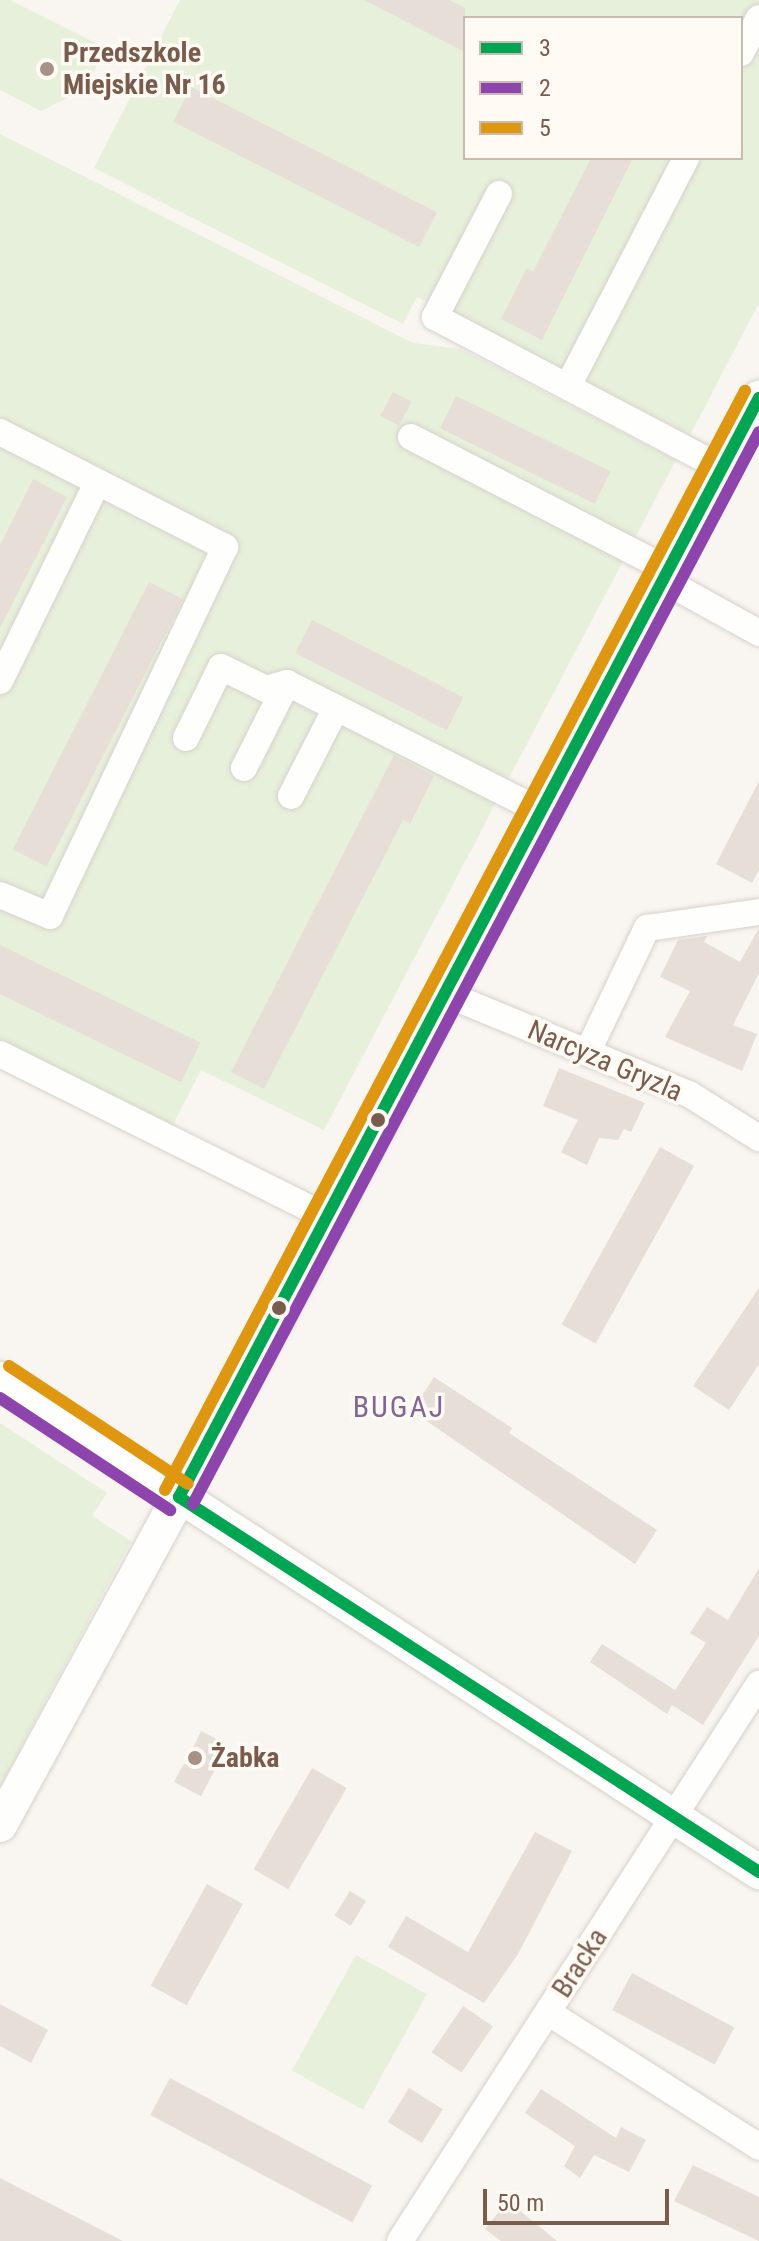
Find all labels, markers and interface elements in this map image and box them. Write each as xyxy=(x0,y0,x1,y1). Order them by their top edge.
legend xyxy=(463,16,743,160)
text: 3 xyxy=(539,34,551,62)
place label: Przedszkole Miejskie Nr 16 xyxy=(63,36,226,102)
marker: Przedszkole Miejskie Nr 16 xyxy=(38,60,56,78)
text: 2 xyxy=(539,74,551,102)
text: 5 xyxy=(539,114,551,142)
street label: Narcyza Gryzla xyxy=(523,1013,687,1109)
unlabelled marker xyxy=(370,1112,386,1128)
unlabelled marker xyxy=(271,1300,287,1316)
district label: BUGAJ xyxy=(353,1389,445,1425)
place label: Żabka xyxy=(211,1741,279,1775)
marker: Żabka xyxy=(186,1749,204,1767)
street label: Bracka xyxy=(545,1922,615,2004)
scale bar xyxy=(487,2173,673,2223)
text: 50 m xyxy=(497,2189,544,2217)

